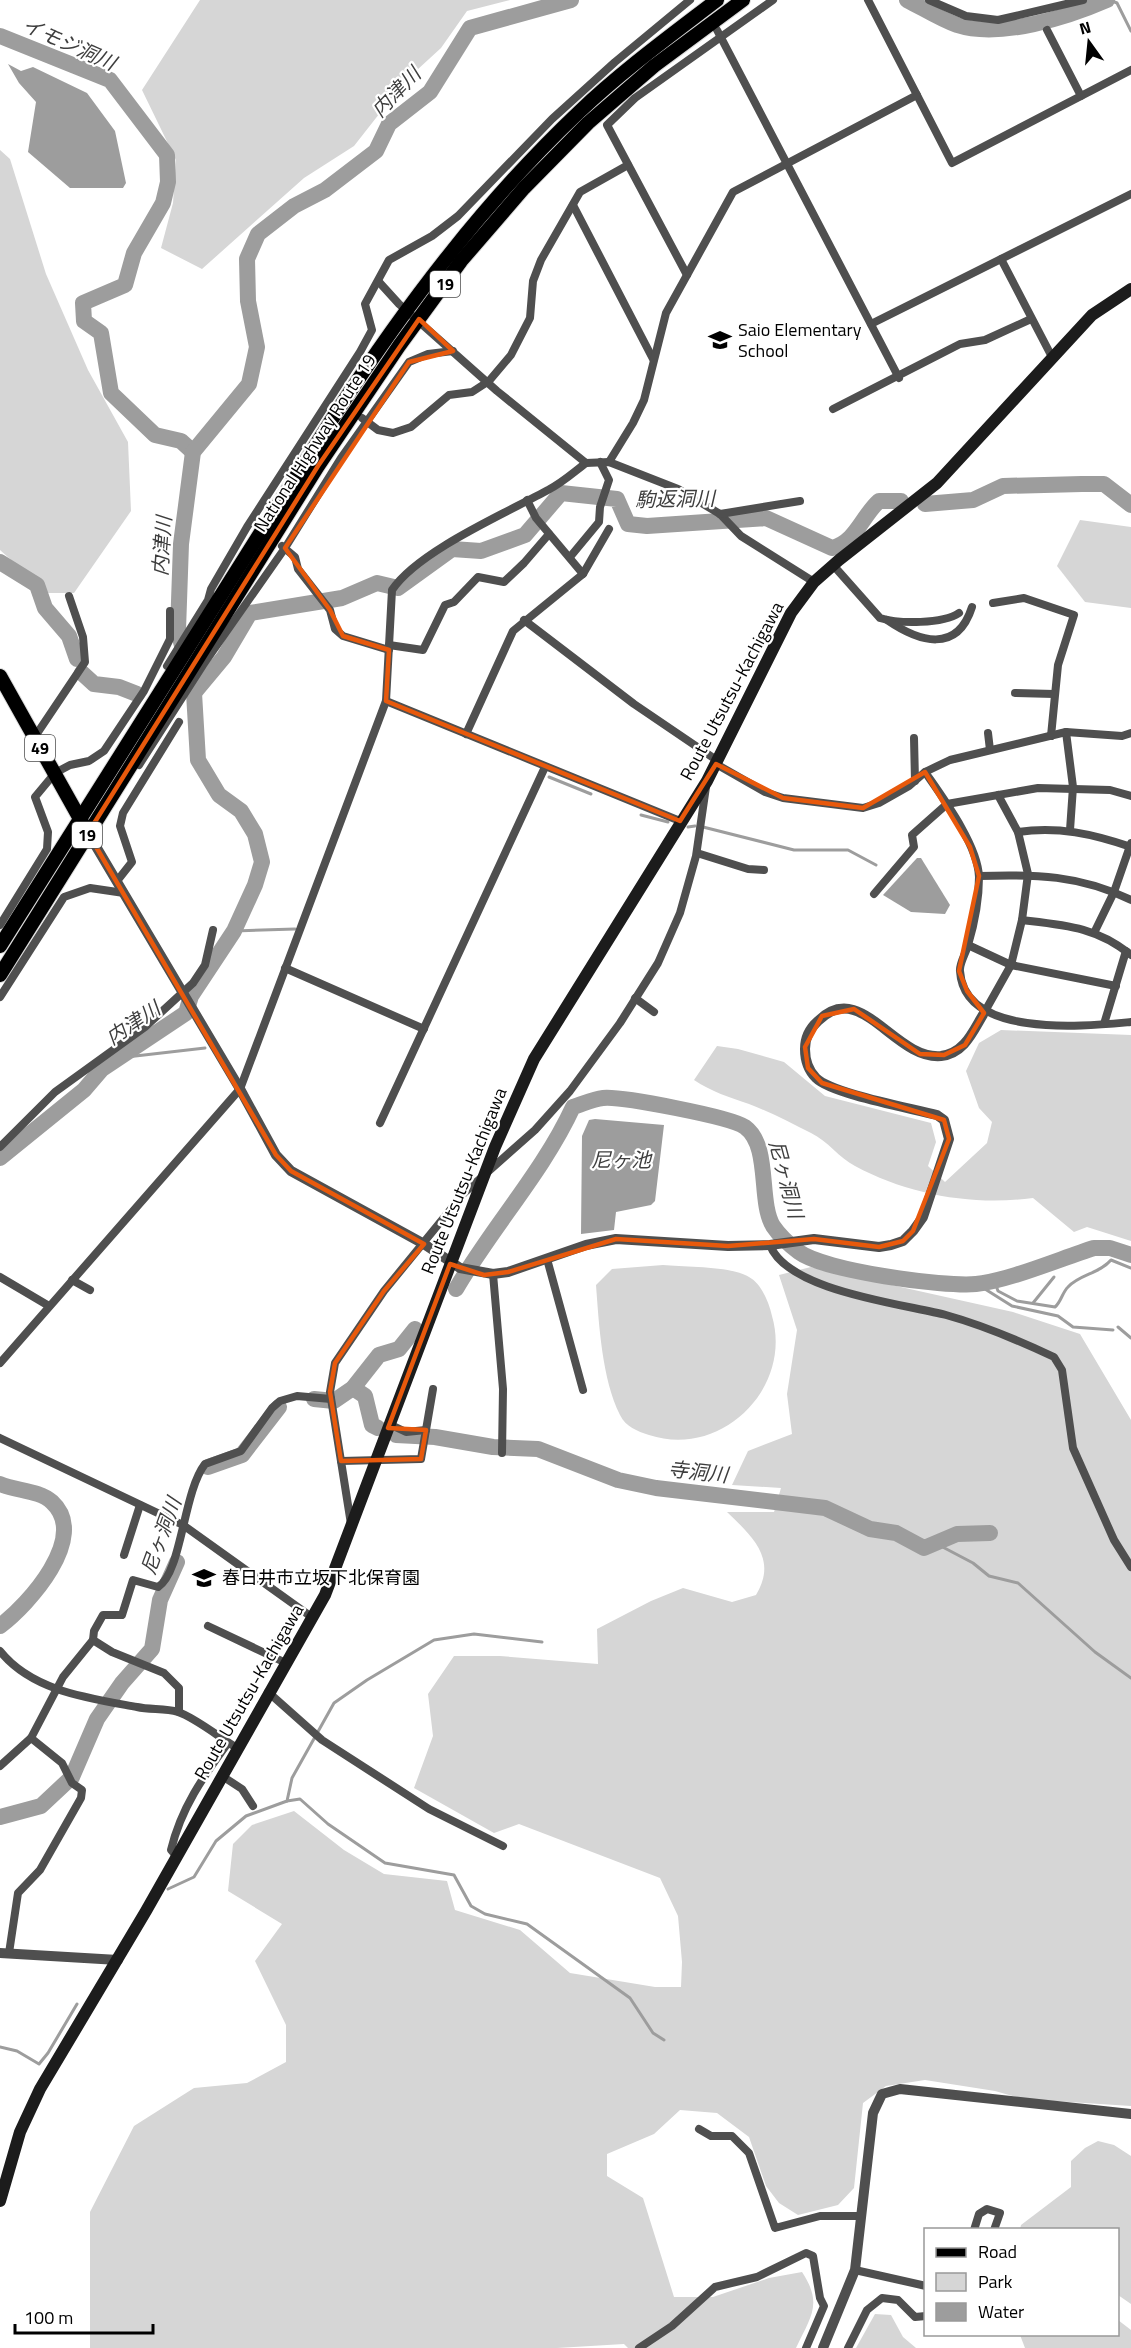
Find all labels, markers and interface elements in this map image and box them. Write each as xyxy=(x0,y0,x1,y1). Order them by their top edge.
water label: イモジ洞川 xyxy=(17,9,123,79)
north arrow xyxy=(1059,12,1119,72)
text: N xyxy=(1077,14,1094,41)
water label: 内津川 xyxy=(364,58,429,124)
road number: 19 xyxy=(430,271,460,297)
place label: Saio Elementary School xyxy=(738,316,862,364)
school or university icon: Saio Elementary School xyxy=(707,327,733,353)
street label: National Highway Route 19 xyxy=(247,348,382,537)
water label: 駒返洞川 xyxy=(635,482,717,515)
water label: 内津川 xyxy=(144,513,179,577)
street label: Route Utsutsu-Kachigawa xyxy=(673,597,790,785)
road number: 49 xyxy=(25,735,55,761)
road number: 19 xyxy=(72,822,102,848)
water label: 内津川 xyxy=(99,992,168,1052)
street label: Route Utsutsu-Kachigawa xyxy=(414,1084,513,1278)
water label: 尼ヶ洞川 xyxy=(761,1136,812,1223)
water label: 尼ヶ池 xyxy=(591,1144,653,1175)
water label: 寺洞川 xyxy=(667,1453,731,1490)
water label: 尼ヶ洞川 xyxy=(132,1491,189,1579)
place label: 春日井市立坂下北保育園 xyxy=(222,1564,420,1591)
school or university icon: 春日井市立坂下北保育園 xyxy=(191,1565,217,1591)
street label: Route Utsutsu-Kachigawa xyxy=(187,1599,310,1785)
legend xyxy=(924,2228,1119,2336)
text: Road xyxy=(978,2238,1017,2265)
text: Park xyxy=(978,2268,1013,2295)
scale bar xyxy=(15,2297,153,2335)
text: Water xyxy=(978,2298,1024,2325)
text: 100 m xyxy=(24,2304,73,2331)

